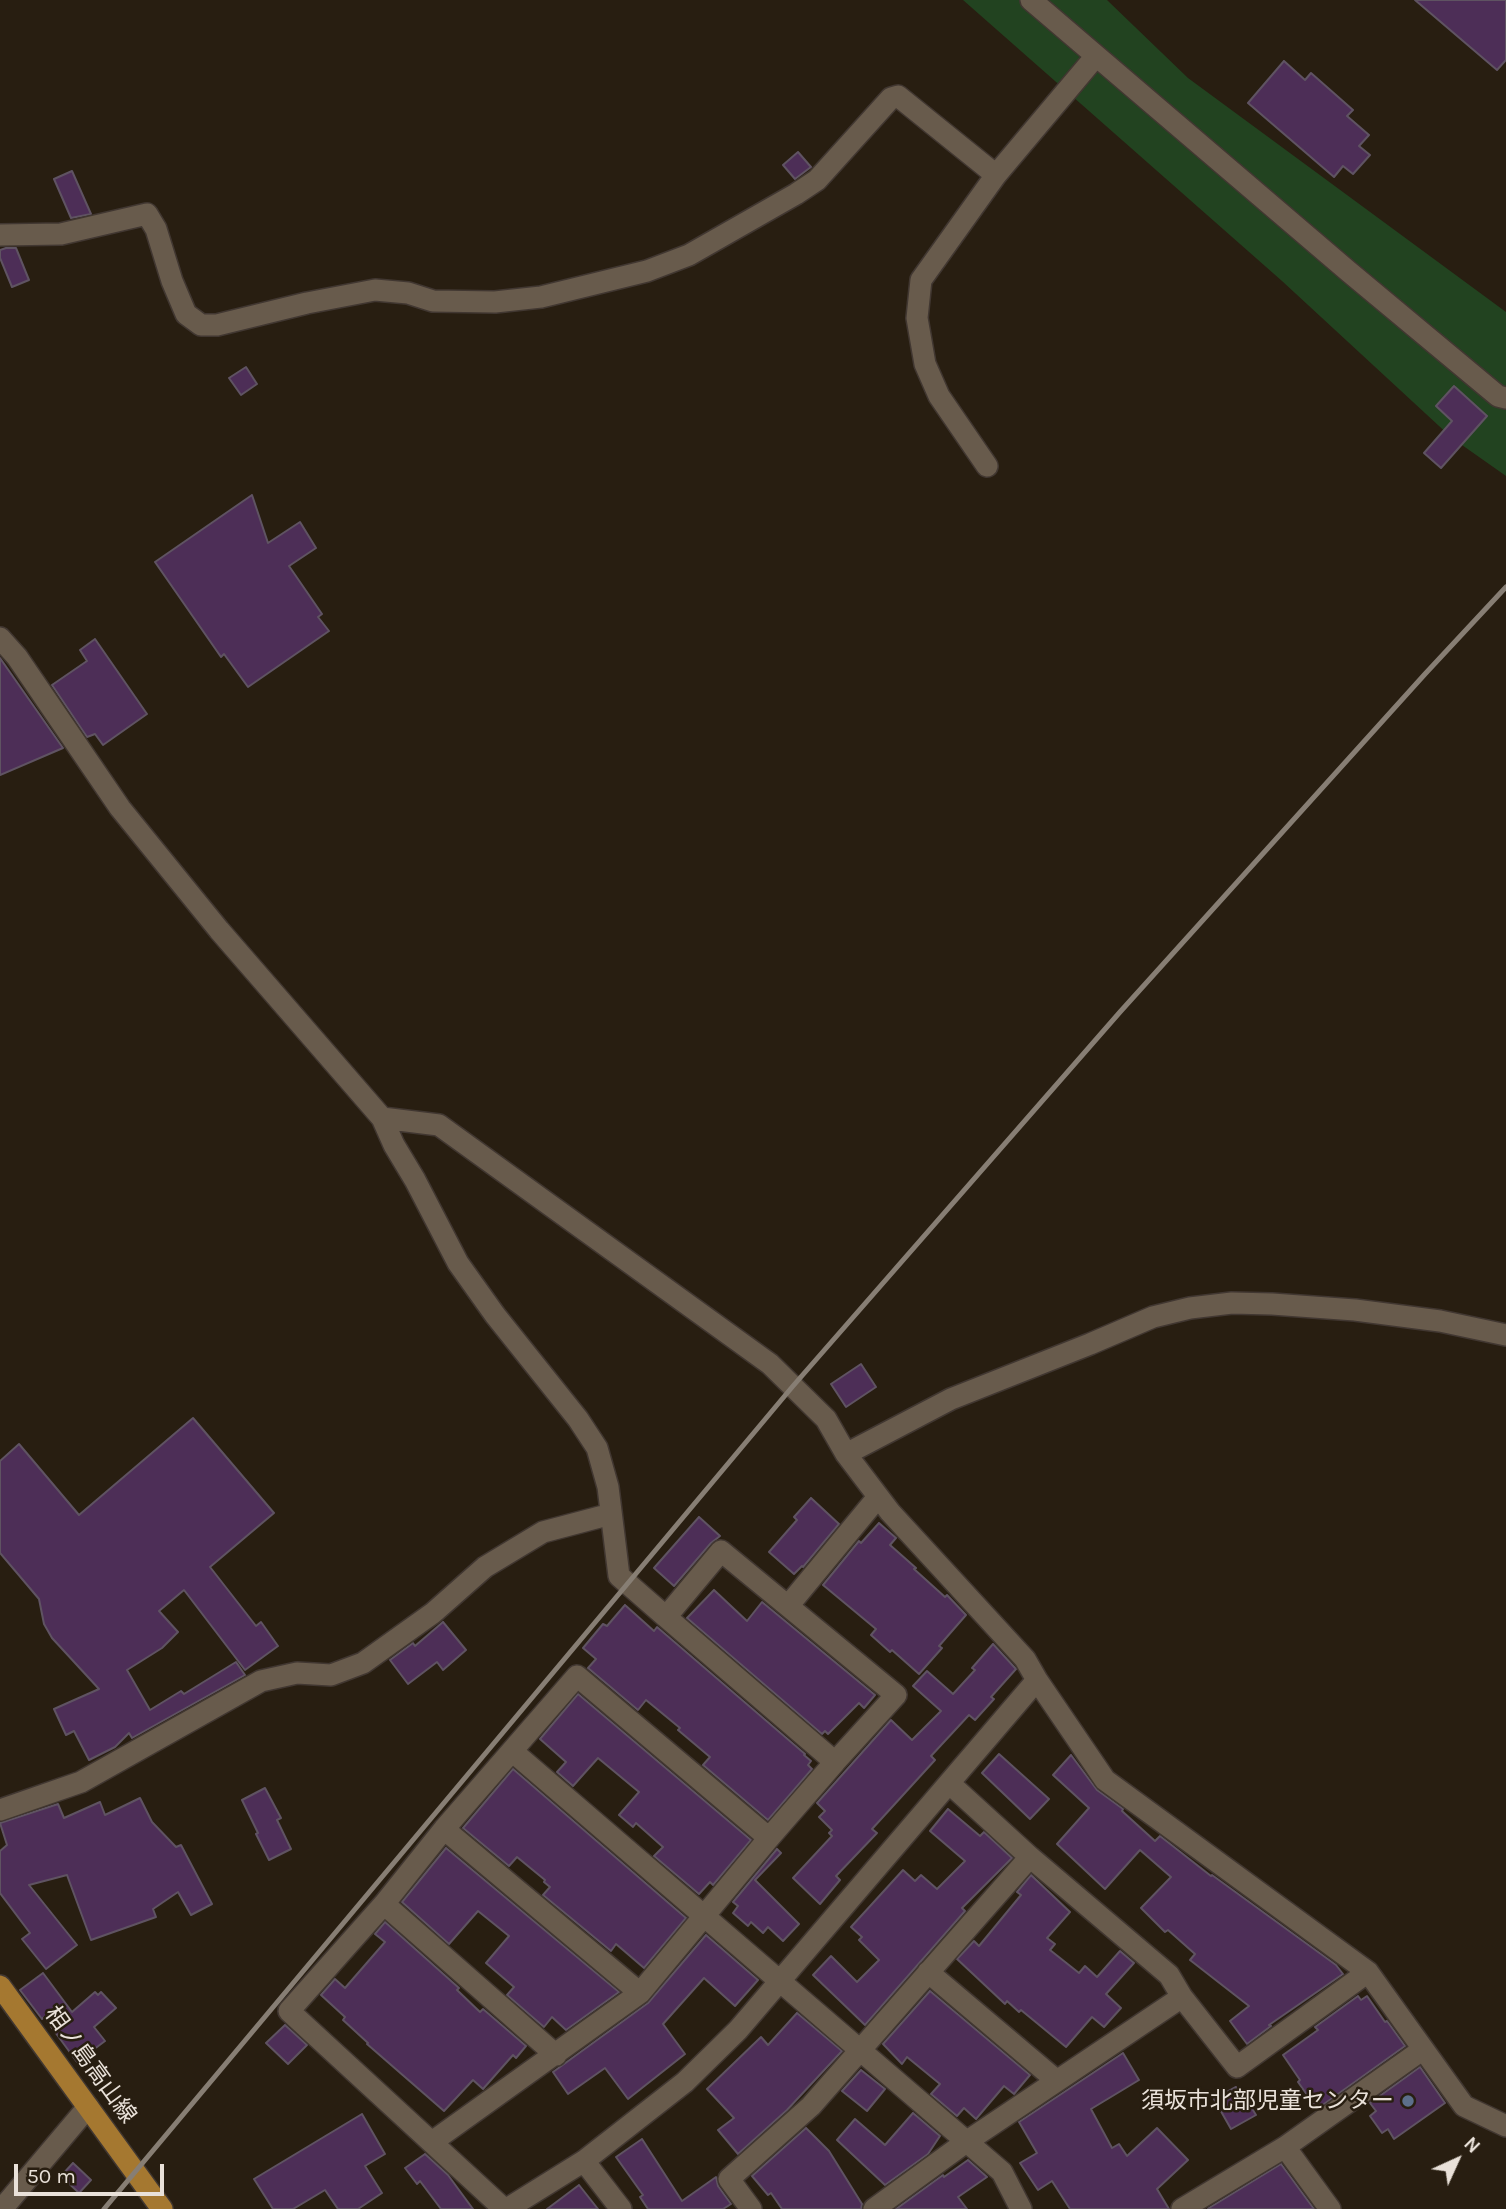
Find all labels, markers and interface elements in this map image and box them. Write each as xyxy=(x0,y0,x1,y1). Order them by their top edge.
street label: 相ノ島高山線 xyxy=(38,2001,142,2129)
place label: 須坂市北部児童センター xyxy=(1141,2087,1394,2115)
marker: 須坂市北部児童センター xyxy=(1400,2093,1416,2109)
north arrow xyxy=(1422,2125,1492,2195)
text: N xyxy=(1459,2133,1484,2158)
scale bar xyxy=(18,2150,168,2194)
text: 50 m xyxy=(27,2164,76,2188)

